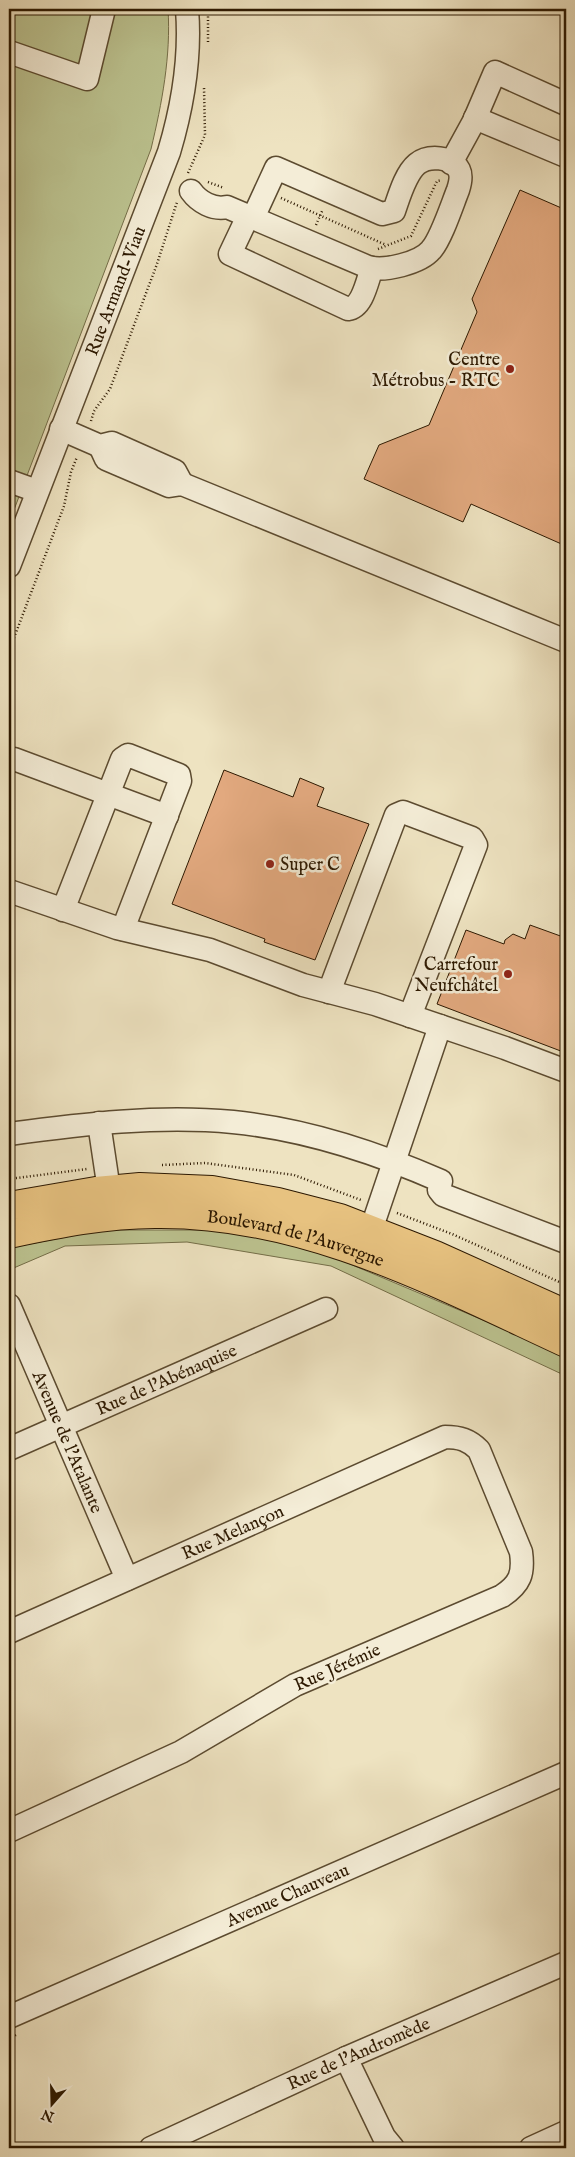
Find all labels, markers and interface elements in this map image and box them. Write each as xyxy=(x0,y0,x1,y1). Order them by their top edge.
street label: Rue Armand-Viau xyxy=(81,223,152,359)
place label: Centre Métrobus - RTC xyxy=(372,349,500,393)
marker: Centre Métrobus - RTC xyxy=(504,363,516,375)
place label: Super C xyxy=(280,854,340,877)
marker: Super C xyxy=(264,858,276,870)
place label: Carrefour Neufchâtel xyxy=(414,954,498,998)
marker: Carrefour Neufchâtel xyxy=(502,968,514,980)
street label: Boulevard de l'Auvergne xyxy=(206,1206,387,1273)
street label: Rue de l'Abénaquise xyxy=(93,1340,241,1422)
street label: Avenue de l'Atalante xyxy=(25,1367,107,1517)
street label: Rue Melançon xyxy=(179,1500,288,1566)
street label: Rue Jérémie xyxy=(291,1639,384,1698)
street label: Avenue Chauveau xyxy=(222,1859,353,1934)
street label: Rue de l'Andromède xyxy=(284,2013,434,2096)
north arrow xyxy=(28,2080,78,2130)
text: N xyxy=(39,2105,58,2126)

